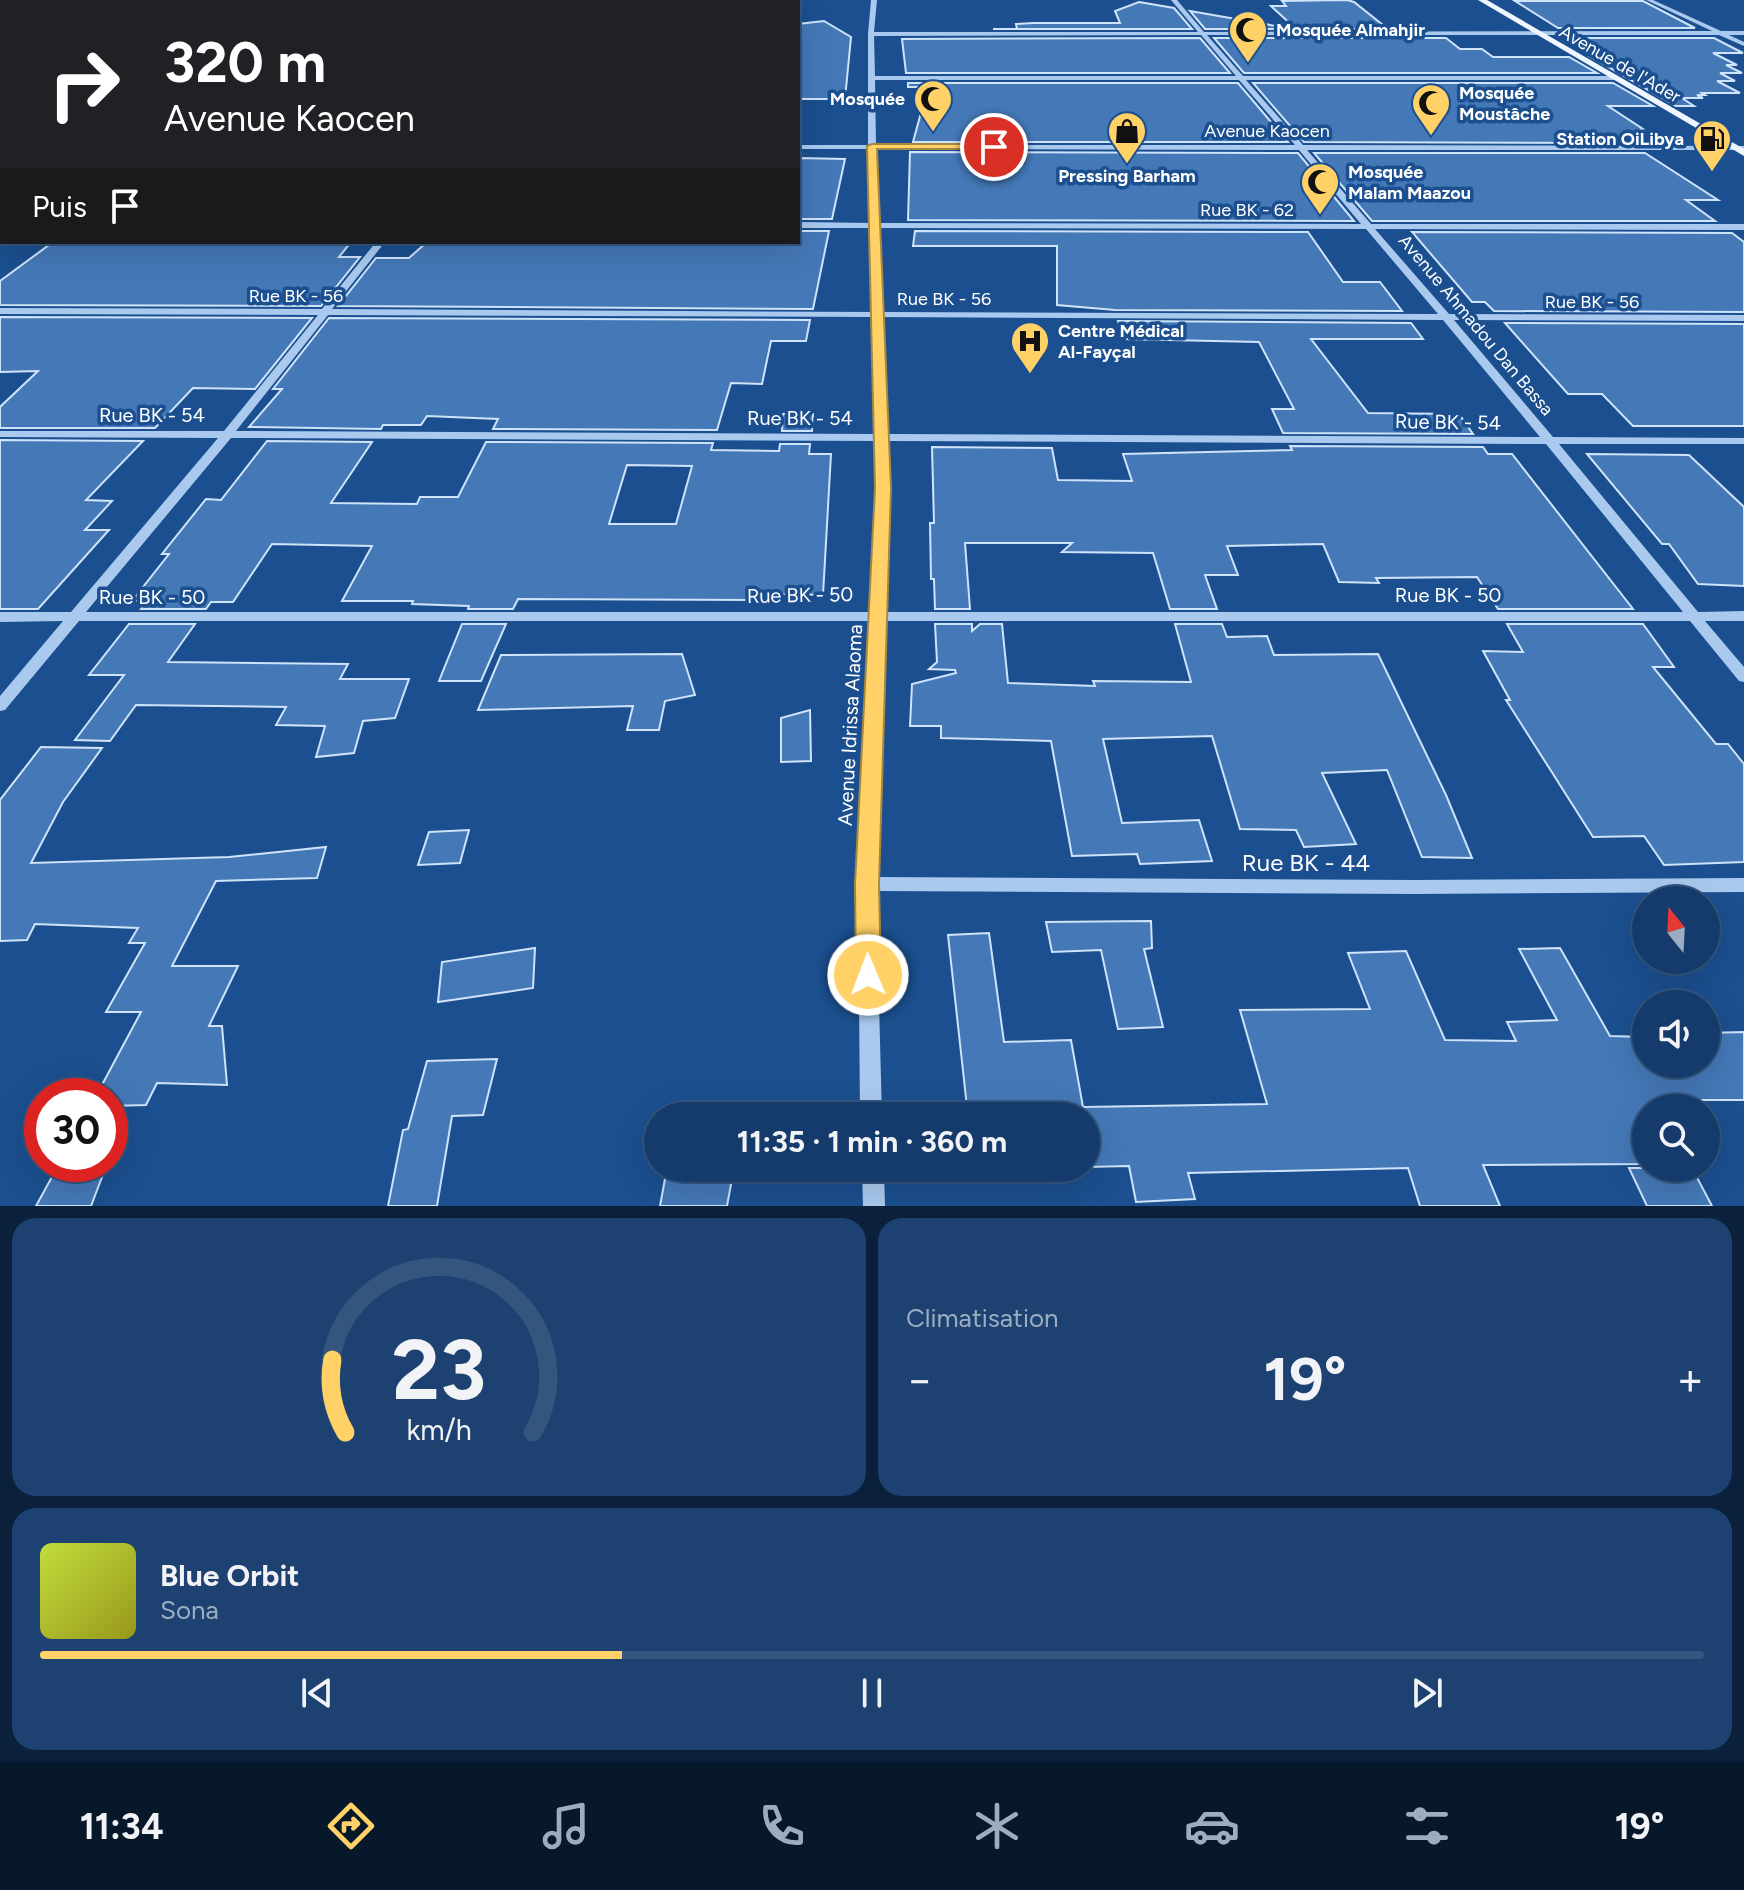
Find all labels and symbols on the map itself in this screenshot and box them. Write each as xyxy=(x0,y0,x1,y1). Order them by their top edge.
mosque icon: Mosquée Almahjir xyxy=(1227,9,1269,64)
place label: Mosquée Almahjir xyxy=(1276,19,1425,41)
street label: Avenue de l'Ader xyxy=(1556,20,1684,108)
mosque icon: Mosquée xyxy=(912,78,954,133)
mosque icon: Mosquée Moustâche xyxy=(1410,82,1452,137)
place label: Mosquée Moustâche xyxy=(1459,82,1550,125)
place label: Mosquée xyxy=(830,88,905,110)
shop icon: Pressing Barham xyxy=(1106,110,1148,165)
pin xyxy=(960,113,1028,181)
fuel station icon: Station OiLibya xyxy=(1691,118,1733,173)
street label: Avenue Kaocen xyxy=(1204,120,1330,142)
place label: Station OiLibya xyxy=(1556,128,1684,150)
mosque icon: Mosquée Malam Maazou xyxy=(1299,161,1341,216)
place label: Mosquée Malam Maazou xyxy=(1348,161,1471,204)
place label: Pressing Barham xyxy=(1058,165,1196,187)
street label: Rue BK - 62 xyxy=(1200,199,1294,221)
street label: Avenue Ahmadou Dan Bassa xyxy=(1394,230,1558,420)
street label: Rue BK - 56 xyxy=(249,285,343,307)
street label: Rue BK - 56 xyxy=(897,288,991,310)
street label: Rue BK - 56 xyxy=(1545,291,1639,313)
hospital icon: Centre Médical Al-Fayçal xyxy=(1009,320,1051,375)
place label: Centre Médical Al-Fayçal xyxy=(1058,320,1184,363)
street label: Rue BK - 54 xyxy=(99,403,205,427)
street label: Rue BK - 54 xyxy=(747,406,853,430)
street label: Rue BK - 54 xyxy=(1395,409,1501,435)
street label: Rue BK - 50 xyxy=(747,582,853,608)
street label: Rue BK - 50 xyxy=(1395,583,1501,607)
street label: Rue BK - 50 xyxy=(99,585,205,609)
street label: Avenue Idrissa Alaoma xyxy=(833,624,867,826)
street label: Rue BK - 44 xyxy=(1242,848,1370,877)
north arrow xyxy=(1632,886,1720,974)
position arrow xyxy=(826,933,910,1017)
speed limit sign: 30 xyxy=(24,1078,128,1182)

